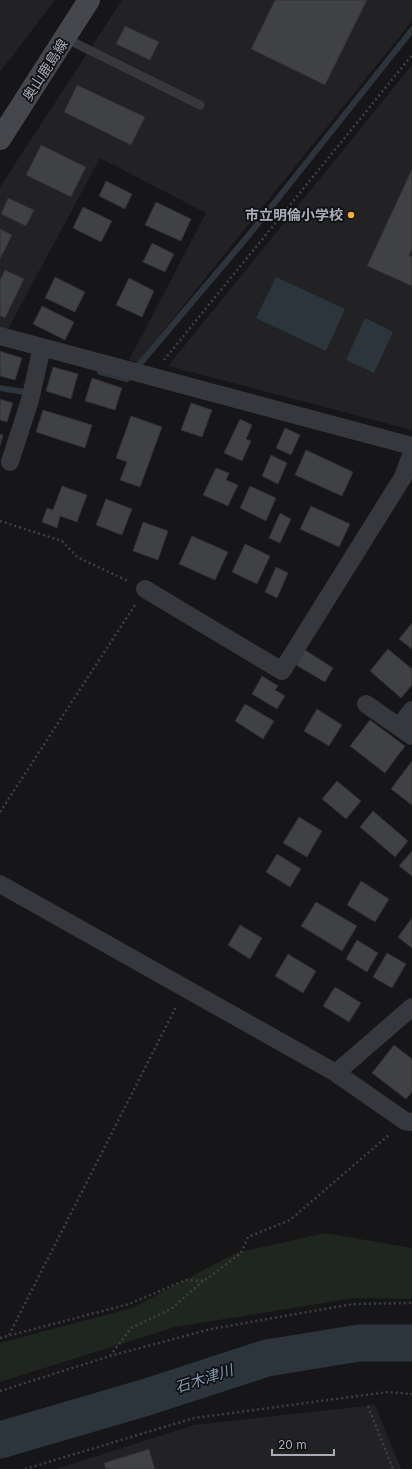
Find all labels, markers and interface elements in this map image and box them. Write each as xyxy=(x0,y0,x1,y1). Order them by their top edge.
street label: 奥山鹿島線 xyxy=(18,36,71,104)
place label: 市立明倫小学校 xyxy=(245,206,343,223)
marker: 市立明倫小学校 xyxy=(346,210,356,220)
water label: 石木津川 xyxy=(172,1360,237,1397)
scale bar xyxy=(272,1431,334,1457)
text: 20 m xyxy=(278,1437,307,1452)

